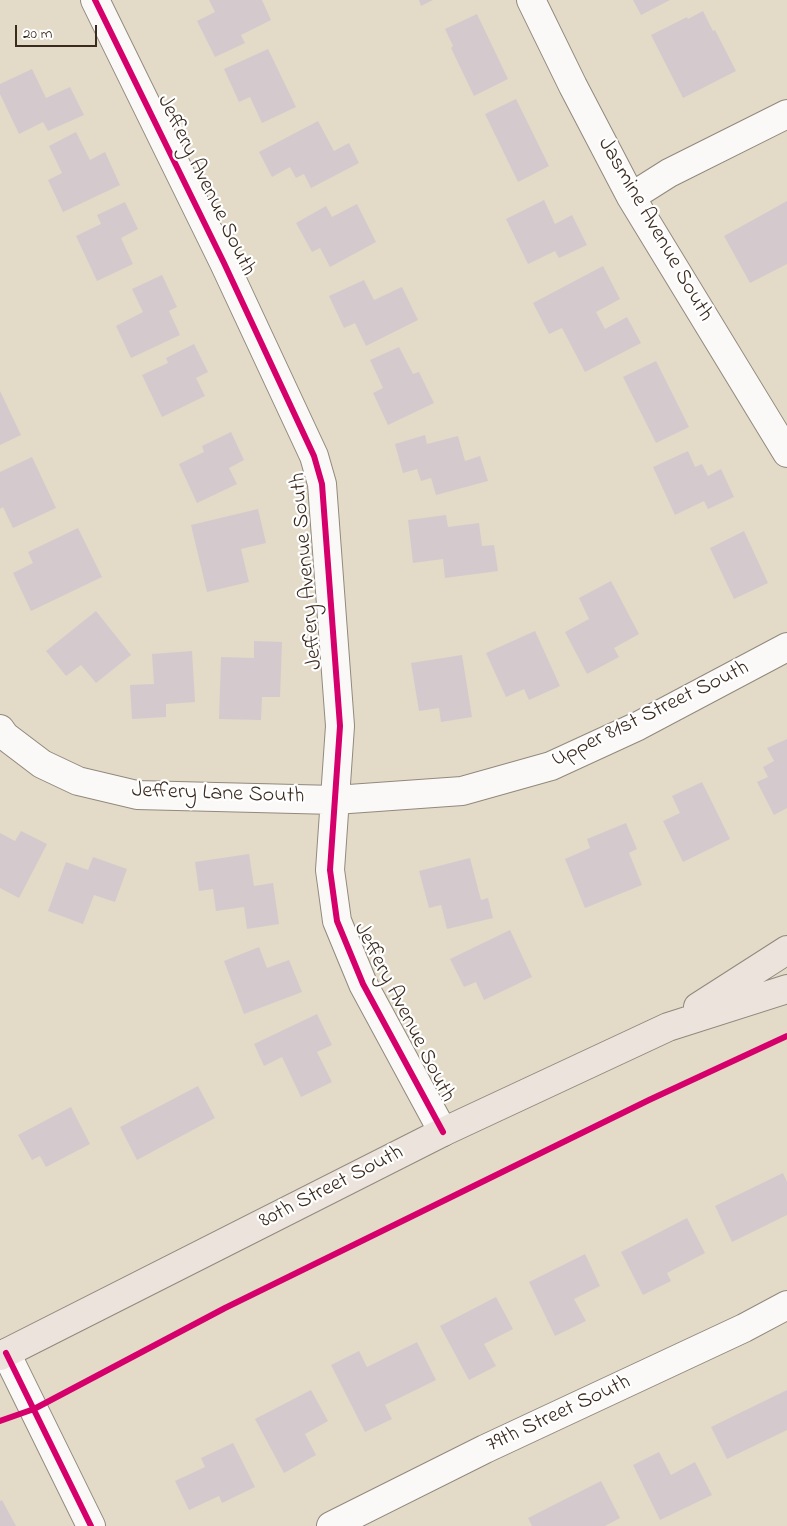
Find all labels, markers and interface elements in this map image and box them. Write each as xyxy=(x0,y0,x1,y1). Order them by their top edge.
scale bar xyxy=(18,15,100,47)
text: 20 m xyxy=(23,23,52,45)
street label: Jeffery Avenue South xyxy=(150,91,260,281)
street label: Jasmine Avenue South xyxy=(591,133,717,327)
street label: Jeffery Avenue South xyxy=(286,471,330,671)
street label: Upper 81st Street South xyxy=(548,656,754,774)
street label: Jeffery Lane South xyxy=(131,779,305,811)
street label: Jeffery Avenue South xyxy=(346,919,460,1107)
street label: 80th Street South xyxy=(256,1140,408,1236)
street label: 79th Street South xyxy=(483,1370,635,1460)

